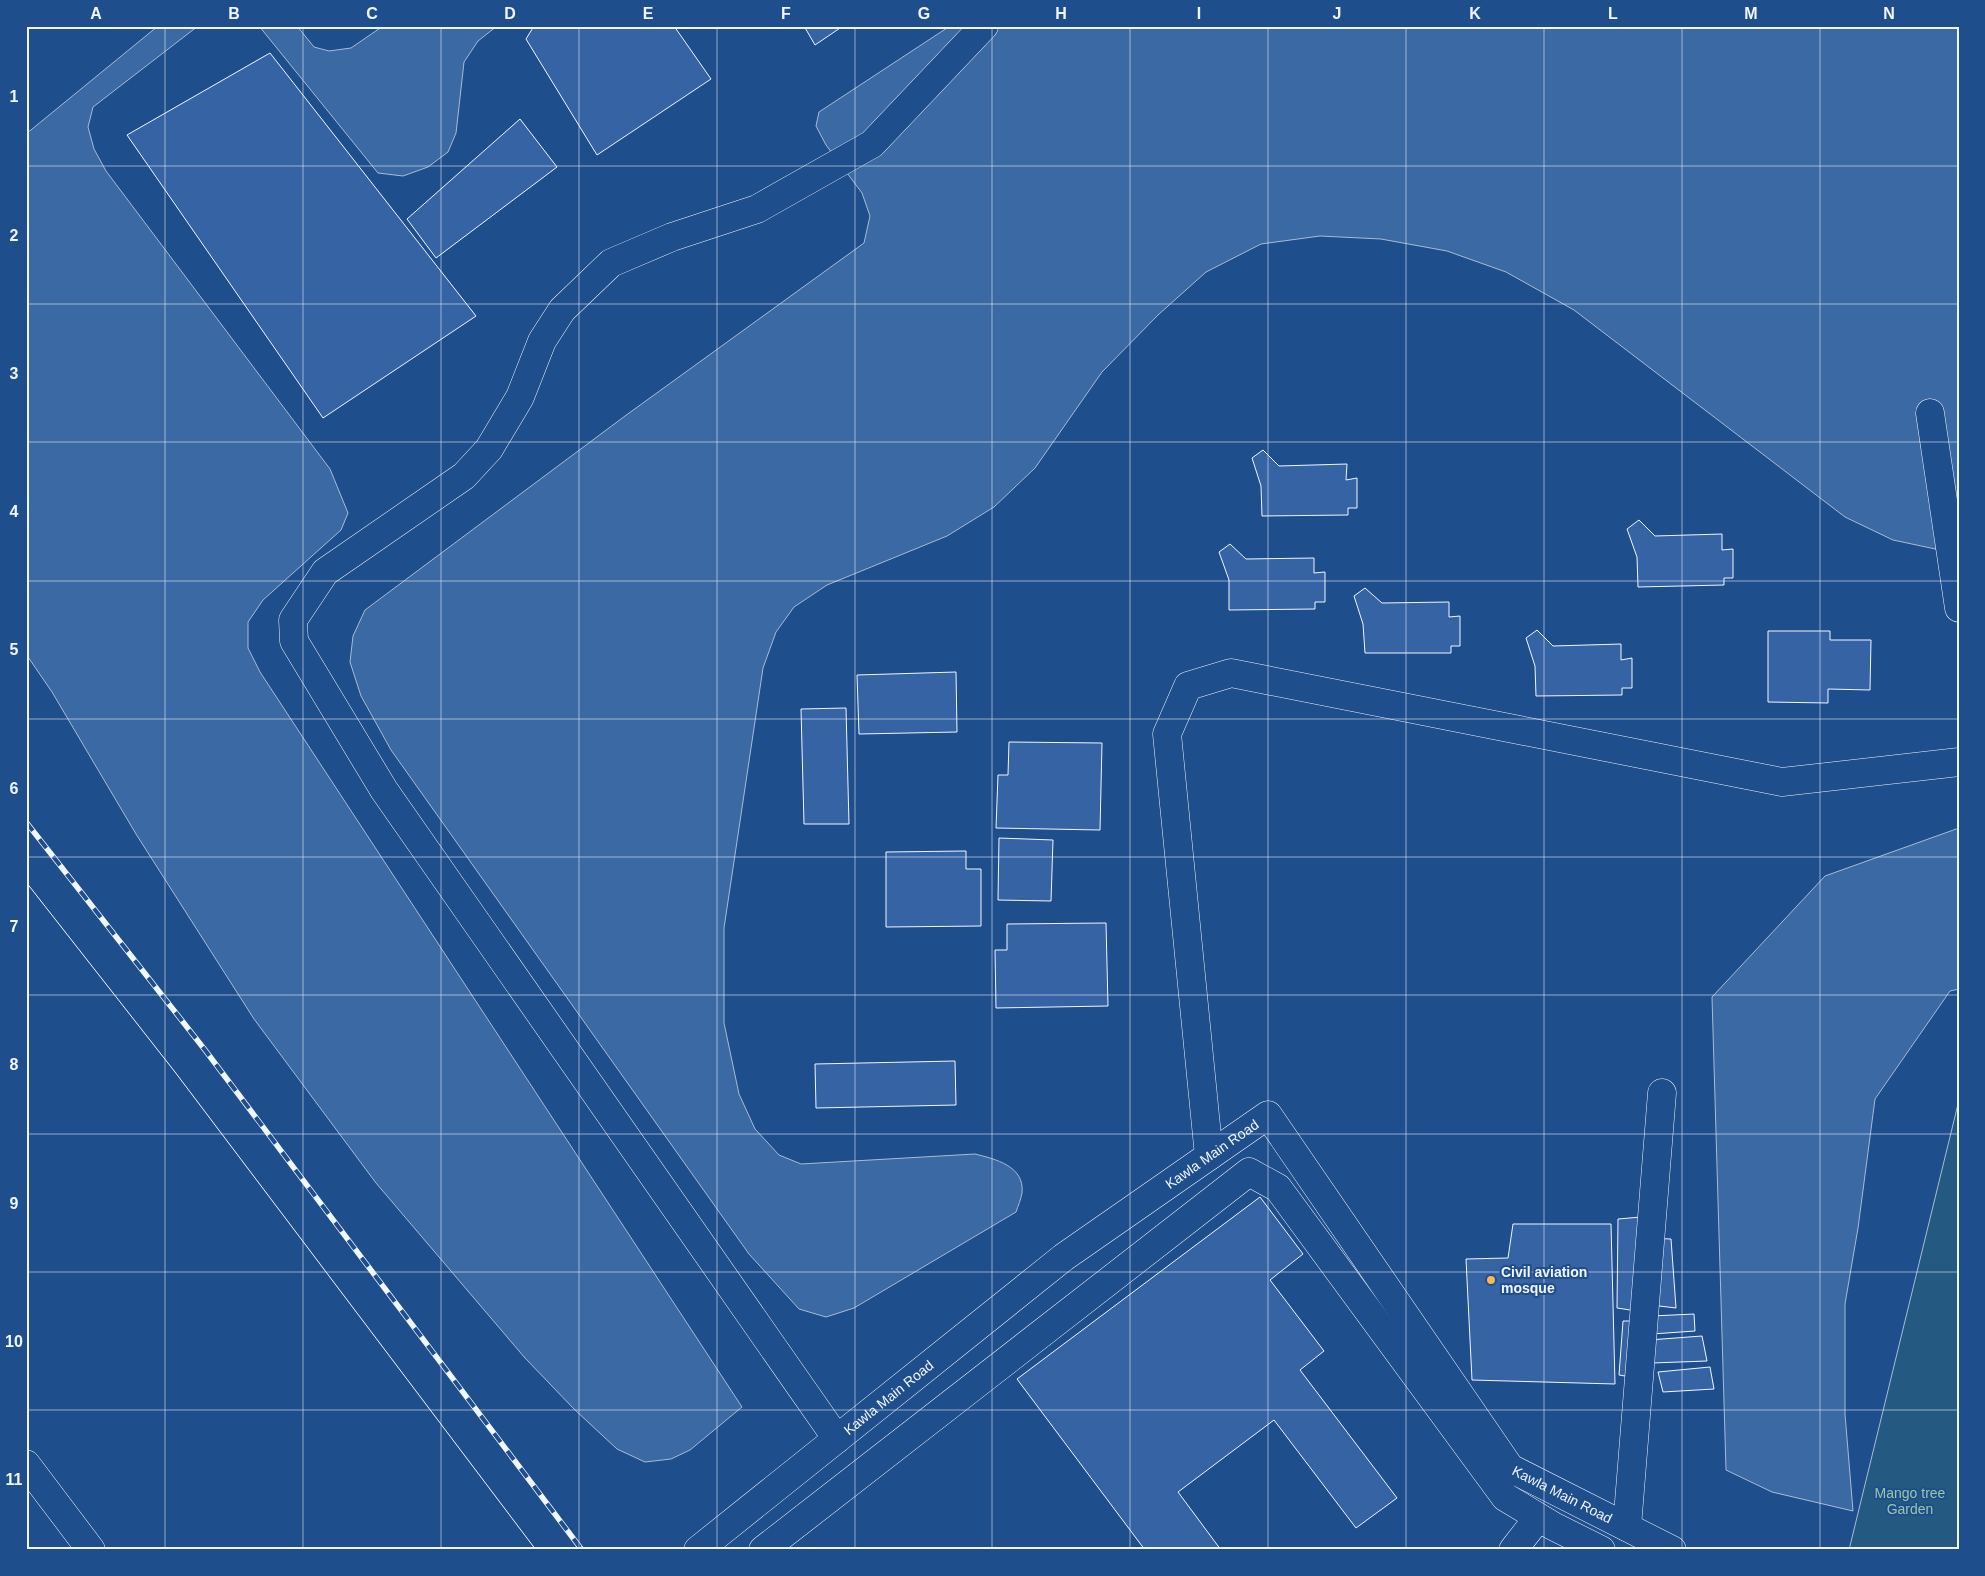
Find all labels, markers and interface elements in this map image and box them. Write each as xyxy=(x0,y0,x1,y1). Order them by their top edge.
text: A xyxy=(90,5,102,22)
text: B xyxy=(228,5,240,22)
text: C xyxy=(366,5,378,22)
text: D xyxy=(504,5,516,22)
text: E xyxy=(643,5,654,22)
text: F xyxy=(781,5,791,22)
text: G xyxy=(918,5,930,22)
text: H xyxy=(1055,5,1067,22)
text: I xyxy=(1197,5,1201,22)
text: J xyxy=(1333,5,1341,22)
text: K xyxy=(1469,5,1481,22)
text: L xyxy=(1608,5,1618,22)
text: M xyxy=(1744,5,1758,22)
text: N xyxy=(1883,5,1895,22)
text: 1 xyxy=(10,88,19,105)
text: 2 xyxy=(10,227,19,244)
text: 3 xyxy=(10,365,19,382)
text: 4 xyxy=(10,503,19,520)
text: 5 xyxy=(10,641,19,658)
text: 6 xyxy=(10,780,19,797)
text: 7 xyxy=(10,918,19,935)
text: 8 xyxy=(10,1056,19,1073)
street label: Kawla Main Road xyxy=(1162,1116,1262,1192)
text: 9 xyxy=(10,1195,19,1212)
place label: Civil aviation mosque xyxy=(1501,1264,1587,1296)
marker: Civil aviation mosque xyxy=(1485,1274,1497,1286)
text: 10 xyxy=(5,1333,23,1350)
street label: Kawla Main Road xyxy=(841,1357,936,1438)
street label: Kawla Main Road xyxy=(1510,1463,1615,1526)
text: 11 xyxy=(6,1471,23,1488)
park label: Mango tree Garden xyxy=(1875,1485,1946,1517)

